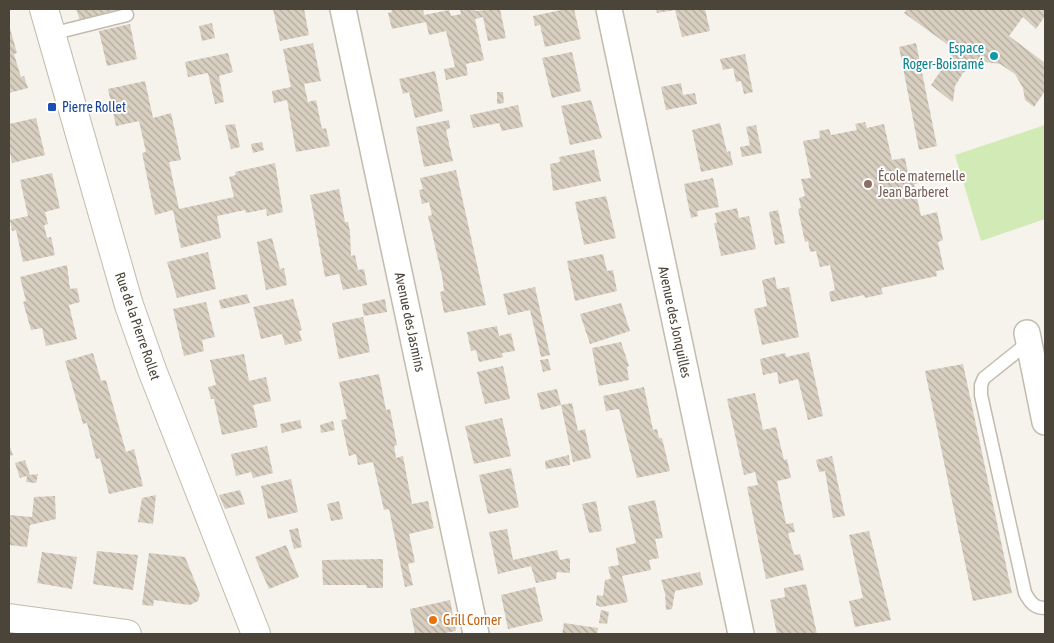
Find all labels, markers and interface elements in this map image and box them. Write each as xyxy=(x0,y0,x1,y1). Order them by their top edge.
place label: Espace Roger-Boisramé xyxy=(903,40,984,72)
marker: Espace Roger-Boisramé xyxy=(988,50,1000,62)
place label: Pierre Rollet xyxy=(62,99,126,115)
marker: Pierre Rollet xyxy=(46,101,58,113)
place label: École maternelle Jean Barberet xyxy=(878,168,965,200)
marker: École maternelle Jean Barberet xyxy=(862,178,874,190)
street label: Avenue des Jonquilles xyxy=(655,265,695,379)
street label: Rue de la Pierre Rollet xyxy=(112,270,164,382)
street label: Avenue des Jasmins xyxy=(392,271,428,373)
place label: Grill Corner xyxy=(443,612,502,628)
marker: Grill Corner xyxy=(427,614,439,626)

